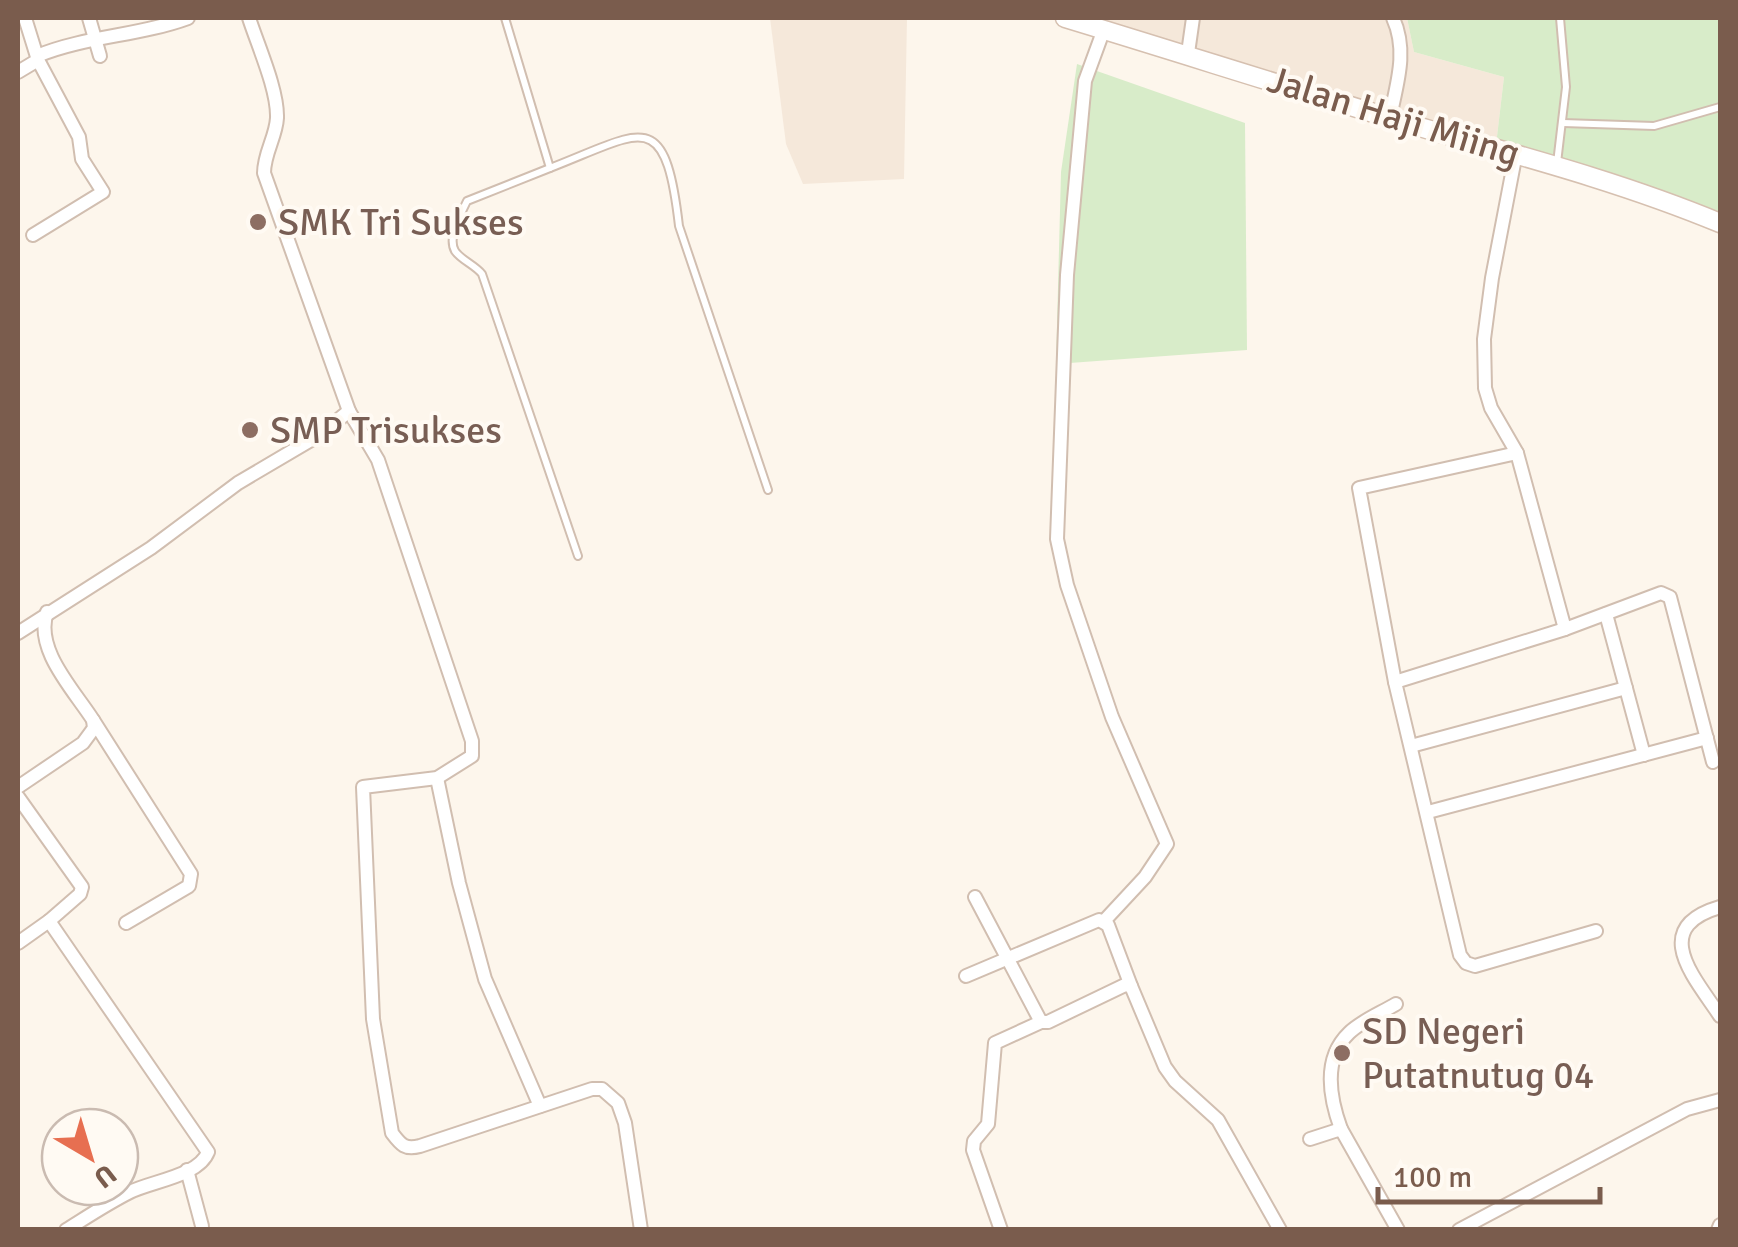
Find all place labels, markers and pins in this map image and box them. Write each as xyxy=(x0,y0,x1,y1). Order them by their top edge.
place label: SMK Tri Sukses xyxy=(278,199,524,246)
marker: SMK Tri Sukses xyxy=(247,211,269,233)
place label: SMP Trisukses xyxy=(270,407,502,454)
marker: SMP Trisukses xyxy=(239,419,261,441)
place label: SD Negeri Putatnutug 04 xyxy=(1362,1008,1594,1099)
marker: SD Negeri Putatnutug 04 xyxy=(1331,1042,1353,1064)

